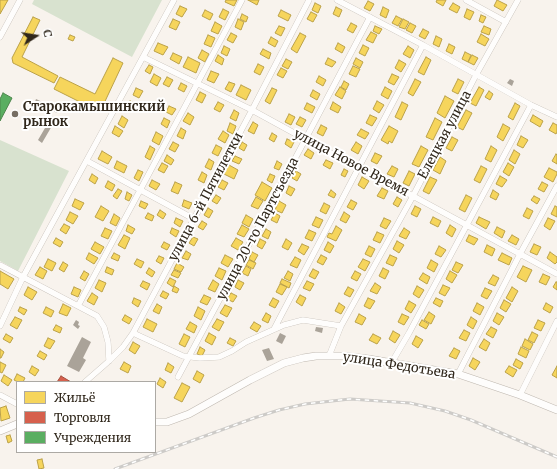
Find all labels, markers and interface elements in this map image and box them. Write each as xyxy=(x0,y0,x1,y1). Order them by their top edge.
north arrow xyxy=(16,16,56,56)
text: С xyxy=(40,28,55,39)
street label: Елецкая улица xyxy=(415,88,475,182)
place label: Старокамышинский рынок xyxy=(23,99,165,130)
marker: Старокамышинский рынок xyxy=(10,109,20,119)
street label: улица Новое Время xyxy=(291,126,411,200)
street label: улица 6-й Пятилетки xyxy=(165,130,247,264)
street label: улица 20-го Партсъезда xyxy=(214,155,302,303)
street label: улица Федотьева xyxy=(342,349,456,383)
legend xyxy=(16,381,156,453)
text: Жильё xyxy=(54,390,95,405)
text: Торговля xyxy=(54,410,111,425)
text: Учреждения xyxy=(54,430,131,445)

